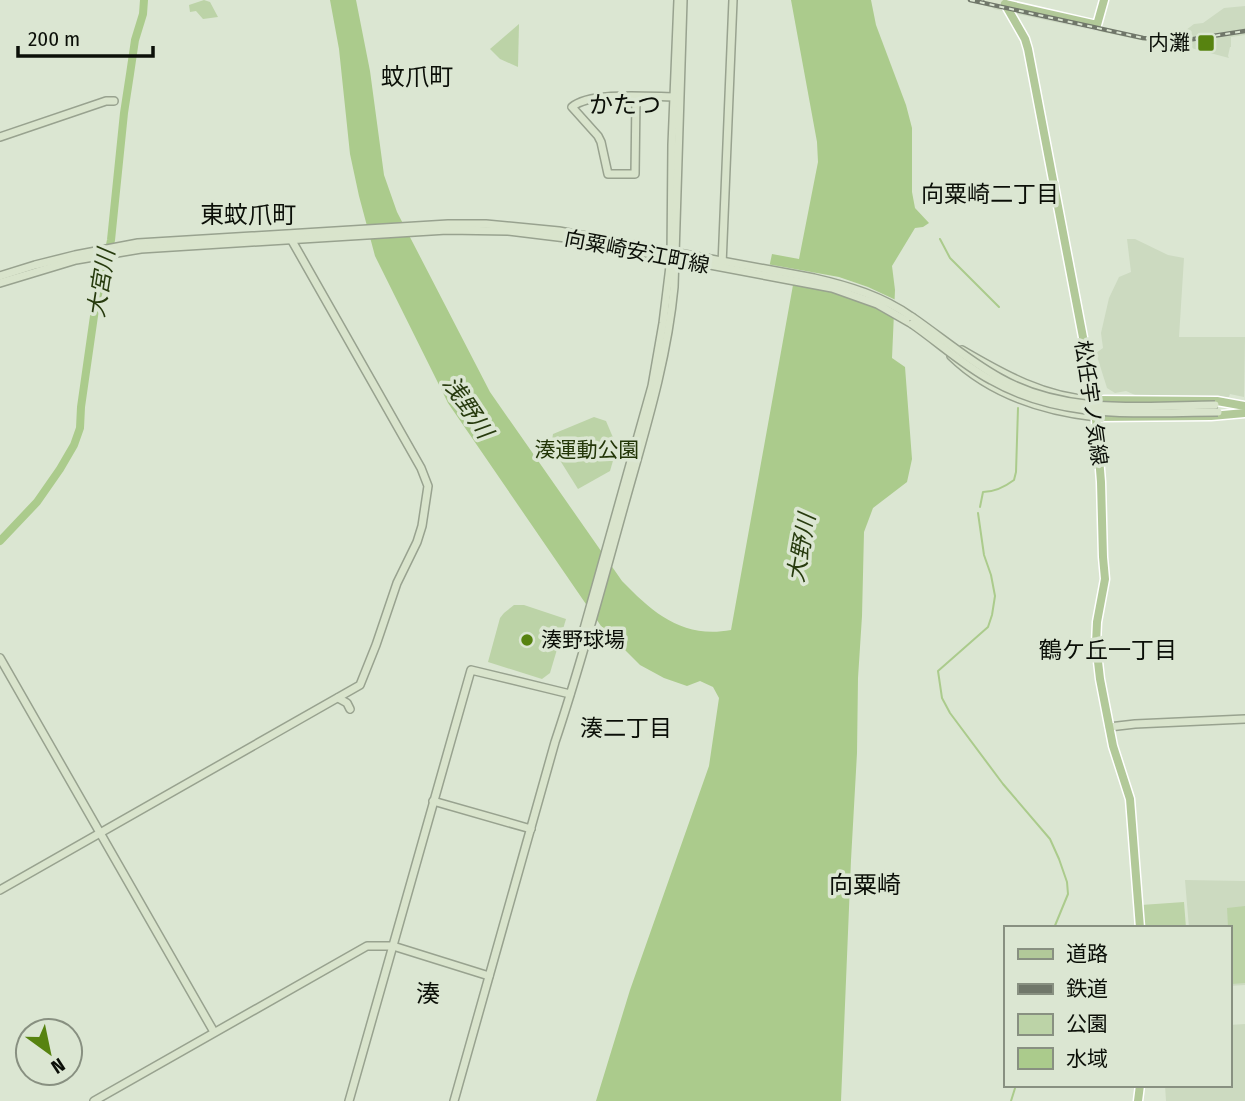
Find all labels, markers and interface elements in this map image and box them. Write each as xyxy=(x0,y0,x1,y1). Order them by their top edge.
scale bar xyxy=(18,14,152,58)
text: 200 m xyxy=(28,26,80,52)
place label: 内灘 xyxy=(1148,30,1190,56)
marker: 内灘 xyxy=(1196,33,1216,53)
district label: 蚊爪町 xyxy=(381,63,453,91)
district label: かたつ xyxy=(589,91,661,119)
district label: 向粟崎二丁目 xyxy=(921,180,1059,208)
district label: 東蚊爪町 xyxy=(200,201,296,229)
street label: 向粟崎安江町線 xyxy=(562,225,712,279)
water label: 大宮川 xyxy=(82,244,121,319)
street label: 松任宇ノ気線 xyxy=(1069,339,1113,467)
water label: 浅野川 xyxy=(437,371,501,446)
park label: 湊運動公園 xyxy=(535,437,640,463)
water label: 大野川 xyxy=(781,509,821,584)
place label: 湊野球場 xyxy=(541,627,625,653)
marker: 湊野球場 xyxy=(519,632,535,648)
district label: 鶴ケ丘一丁目 xyxy=(1039,636,1177,664)
district label: 湊二丁目 xyxy=(580,714,672,742)
district label: 向粟崎 xyxy=(829,871,901,899)
legend xyxy=(1004,926,1231,1087)
text: 道路 xyxy=(1066,941,1108,967)
text: 鉄道 xyxy=(1066,976,1108,1002)
district label: 湊 xyxy=(416,980,440,1008)
text: 公園 xyxy=(1066,1011,1108,1037)
north arrow xyxy=(14,1017,84,1087)
text: 水域 xyxy=(1066,1046,1108,1072)
text: N xyxy=(47,1053,69,1079)

